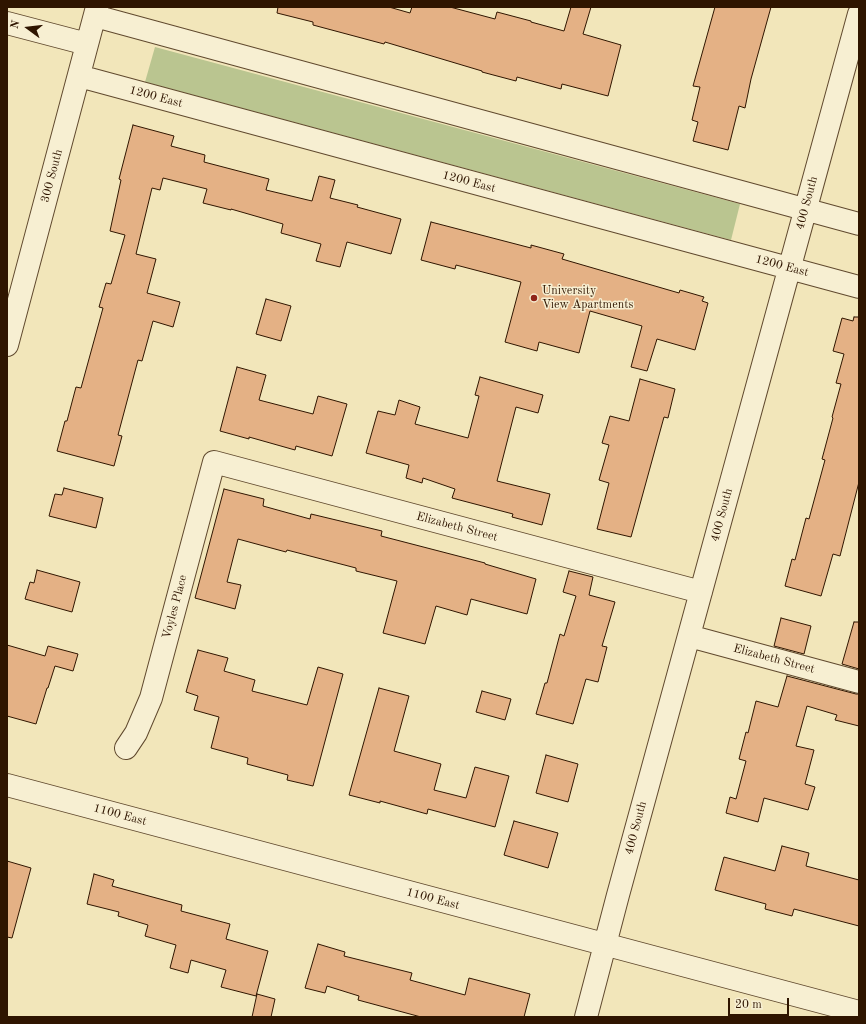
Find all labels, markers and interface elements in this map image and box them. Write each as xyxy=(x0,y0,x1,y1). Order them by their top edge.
north arrow xyxy=(8,8,48,48)
text: N xyxy=(10,19,22,30)
street label: 1200 East xyxy=(128,83,184,111)
street label: 300 South xyxy=(38,148,66,204)
street label: 1200 East xyxy=(441,168,497,196)
street label: 400 South xyxy=(793,175,821,231)
street label: 1200 East xyxy=(754,252,810,280)
place label: University View Apartments xyxy=(542,284,634,312)
marker: University View Apartments xyxy=(529,293,539,303)
street label: 400 South xyxy=(708,487,736,543)
street label: Elizabeth Street xyxy=(415,509,499,545)
street label: Voyles Place xyxy=(160,573,190,641)
street label: Elizabeth Street xyxy=(732,641,816,677)
street label: 400 South xyxy=(622,800,650,856)
street label: 1100 East xyxy=(92,801,148,829)
street label: 1100 East xyxy=(405,885,461,913)
scale bar xyxy=(730,990,791,1016)
text: 20 m xyxy=(735,999,762,1011)

